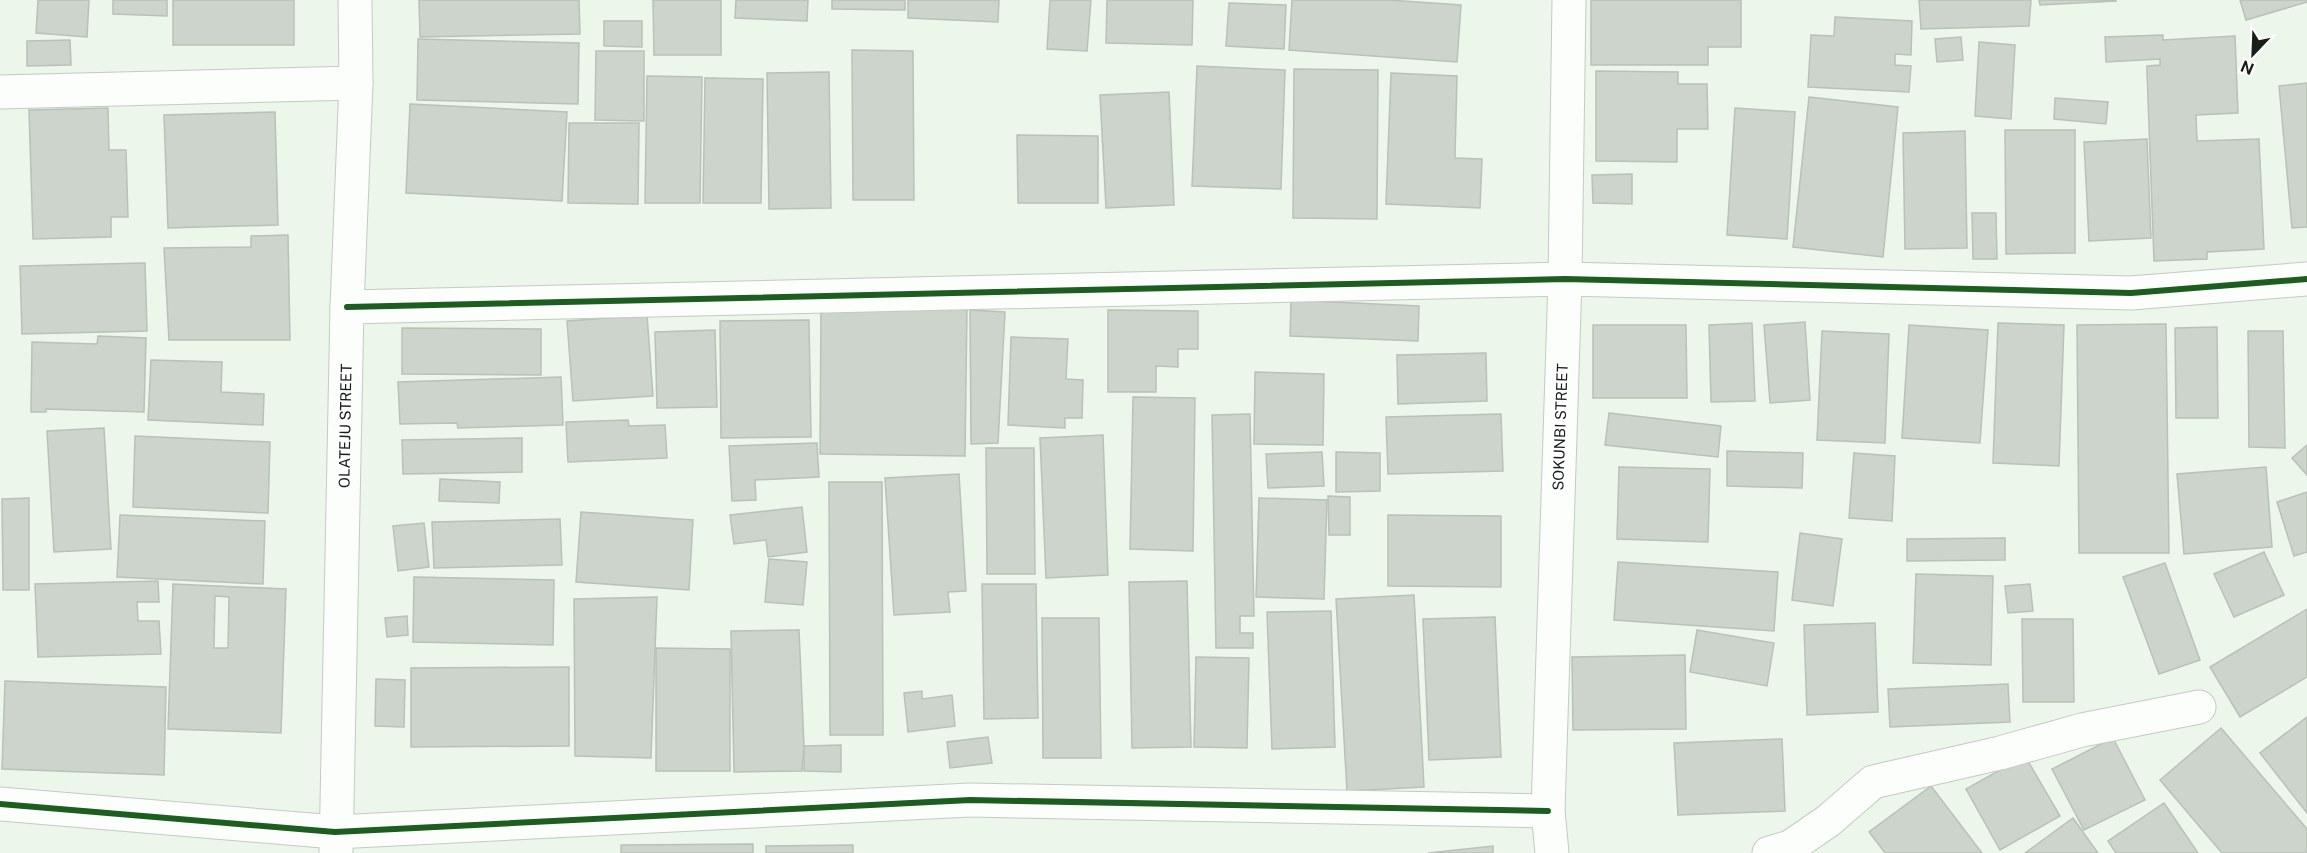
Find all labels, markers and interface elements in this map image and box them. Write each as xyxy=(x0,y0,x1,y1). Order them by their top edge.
north arrow xyxy=(2223,24,2283,84)
text: N xyxy=(2238,56,2257,79)
street label: SOKUNBI STREET xyxy=(1549,363,1571,491)
street label: OLATEJU STREET xyxy=(335,364,355,488)

